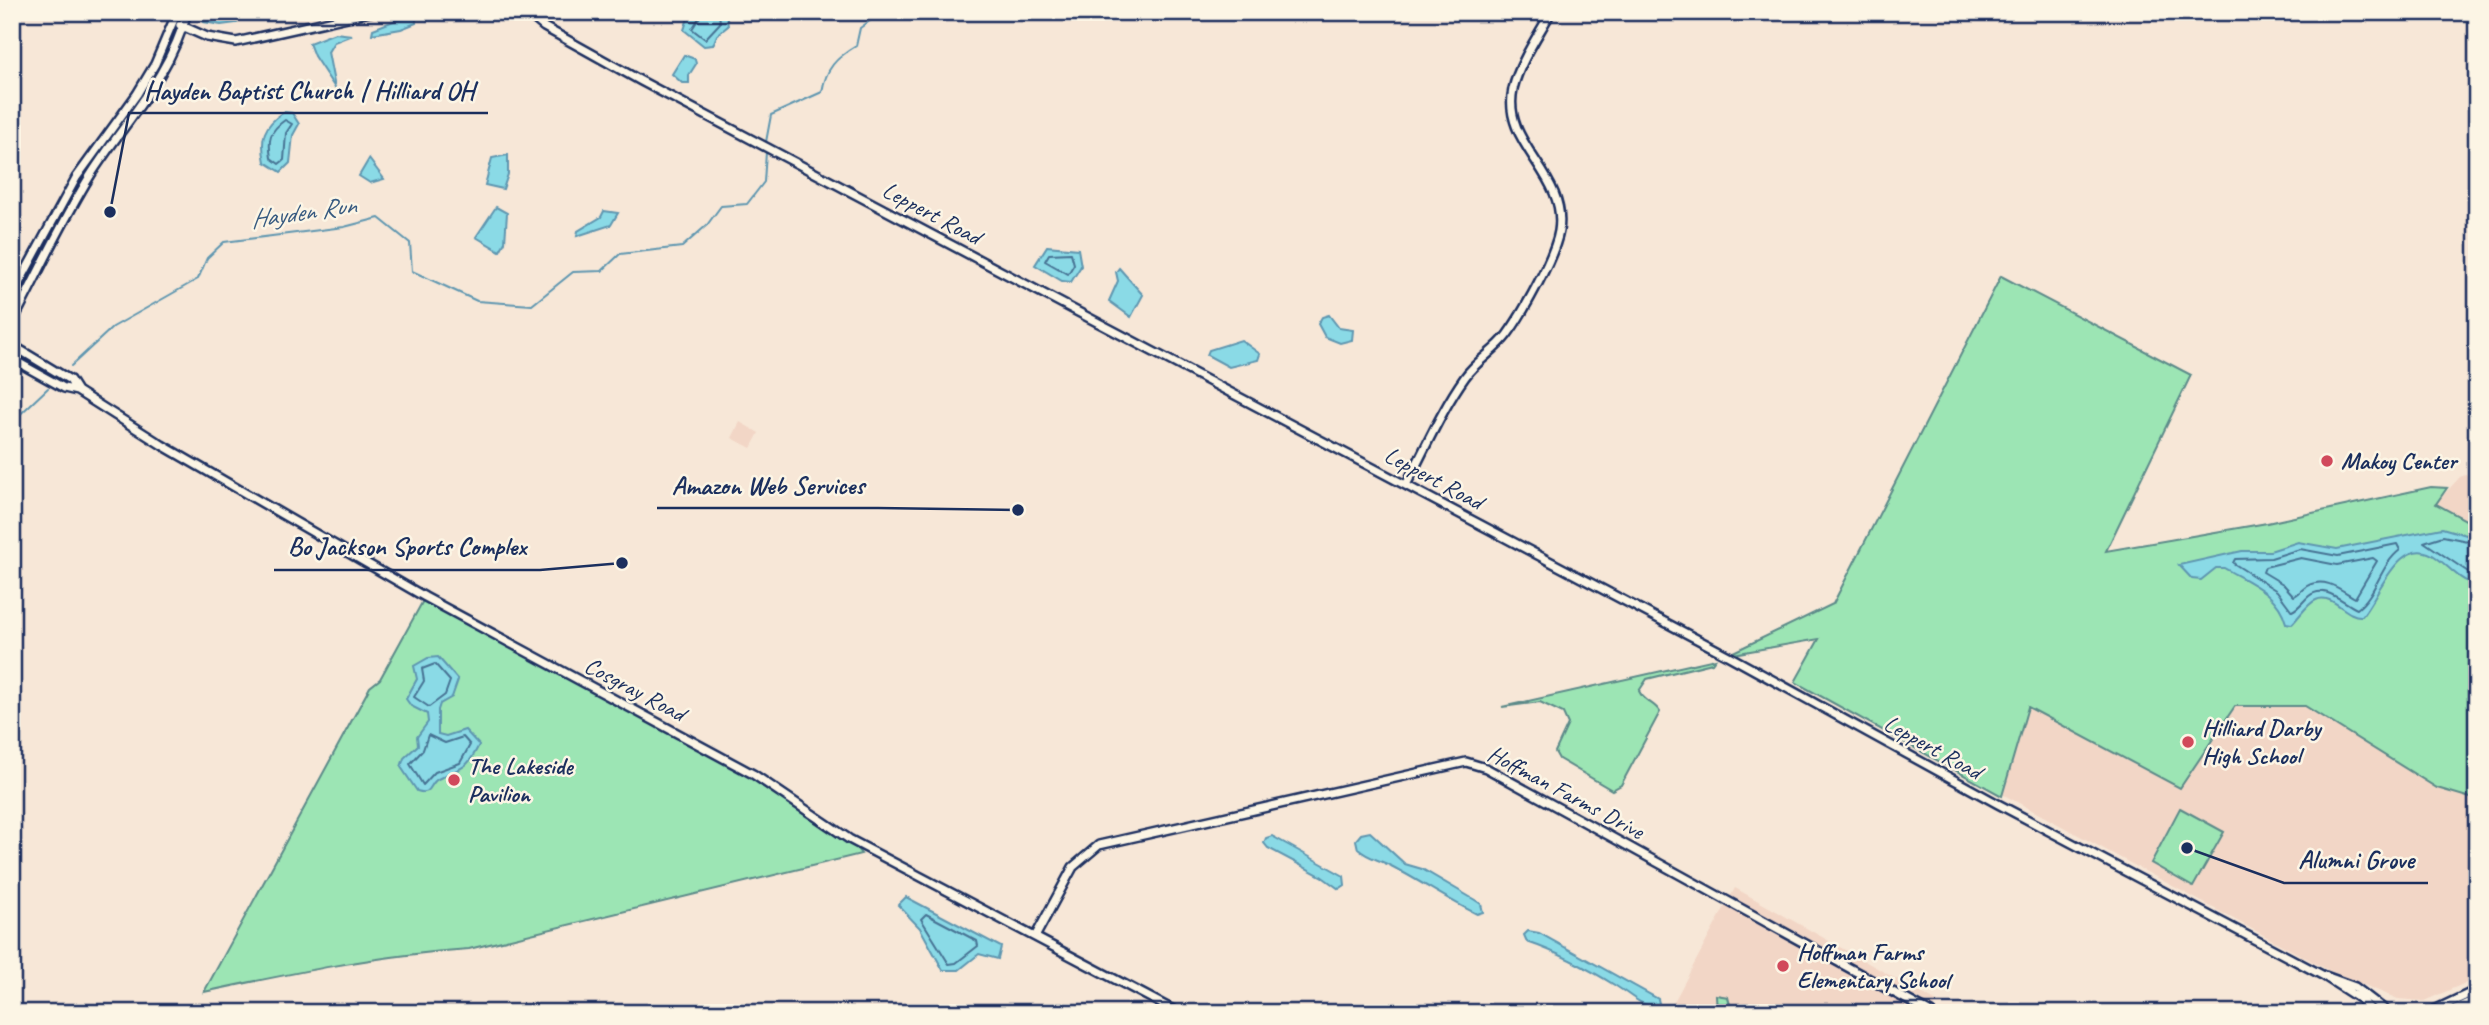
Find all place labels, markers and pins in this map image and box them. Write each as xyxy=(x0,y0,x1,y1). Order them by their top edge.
callout: Hayden Baptist Church | Hilliard OH xyxy=(129,66,488,113)
place label: Makoy Center xyxy=(2341,446,2459,476)
marker: Makoy Center xyxy=(2319,453,2335,469)
callout: Amazon Web Services xyxy=(657,461,878,508)
callout: Bo Jackson Sports Complex xyxy=(274,523,540,570)
place label: Hilliard Darby High School xyxy=(2202,713,2323,771)
marker: Hilliard Darby High School xyxy=(2180,734,2196,750)
place label: The Lakeside Pavilion xyxy=(468,751,574,809)
marker: The Lakeside Pavilion xyxy=(446,772,462,788)
callout: Alumni Grove xyxy=(2284,836,2428,883)
place label: Hoffman Farms Elementary School xyxy=(1797,937,1954,995)
marker: Hoffman Farms Elementary School xyxy=(1775,958,1791,974)

